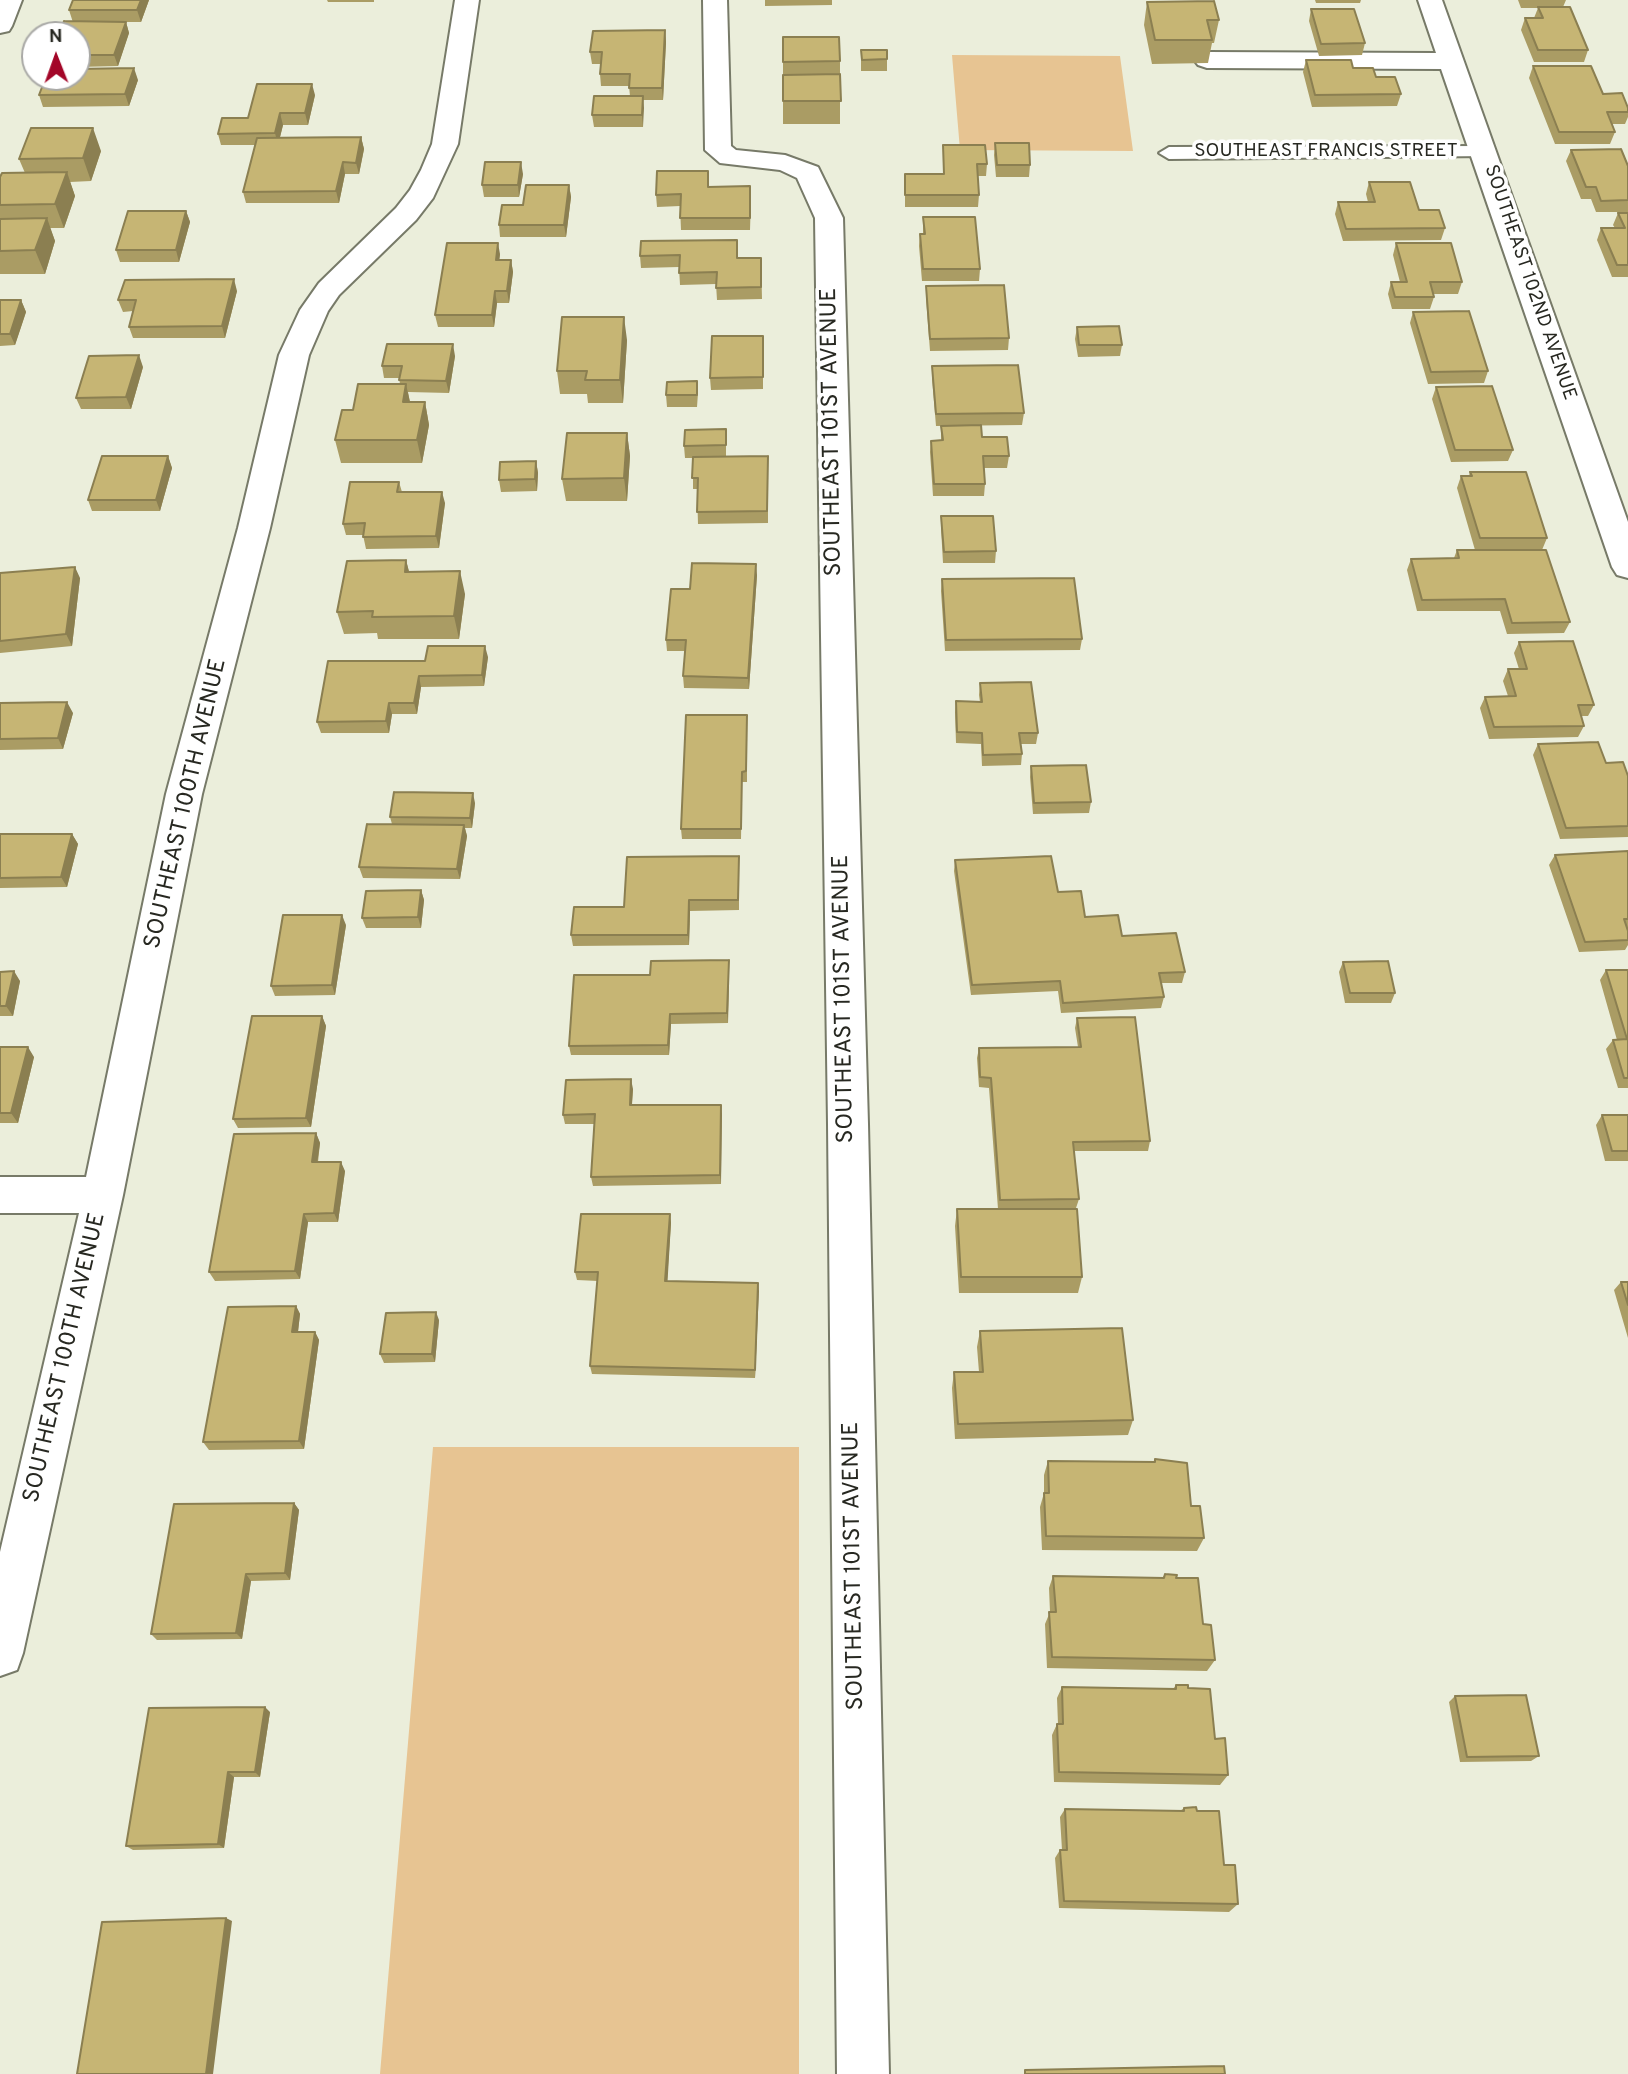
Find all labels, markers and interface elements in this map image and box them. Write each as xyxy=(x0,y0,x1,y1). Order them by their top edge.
north arrow xyxy=(21,21,91,91)
text: N xyxy=(49,25,63,49)
street label: SOUTHEAST FRANCIS STREET xyxy=(1194,141,1458,163)
street label: SOUTHEAST 102ND AVENUE xyxy=(1478,162,1580,404)
street label: SOUTHEAST 101ST AVENUE xyxy=(817,287,849,577)
street label: SOUTHEAST 100TH AVENUE xyxy=(140,656,234,952)
street label: SOUTHEAST 101ST AVENUE xyxy=(829,854,861,1144)
street label: SOUTHEAST 100TH AVENUE xyxy=(19,1210,113,1506)
street label: SOUTHEAST 101ST AVENUE xyxy=(839,1421,871,1711)

